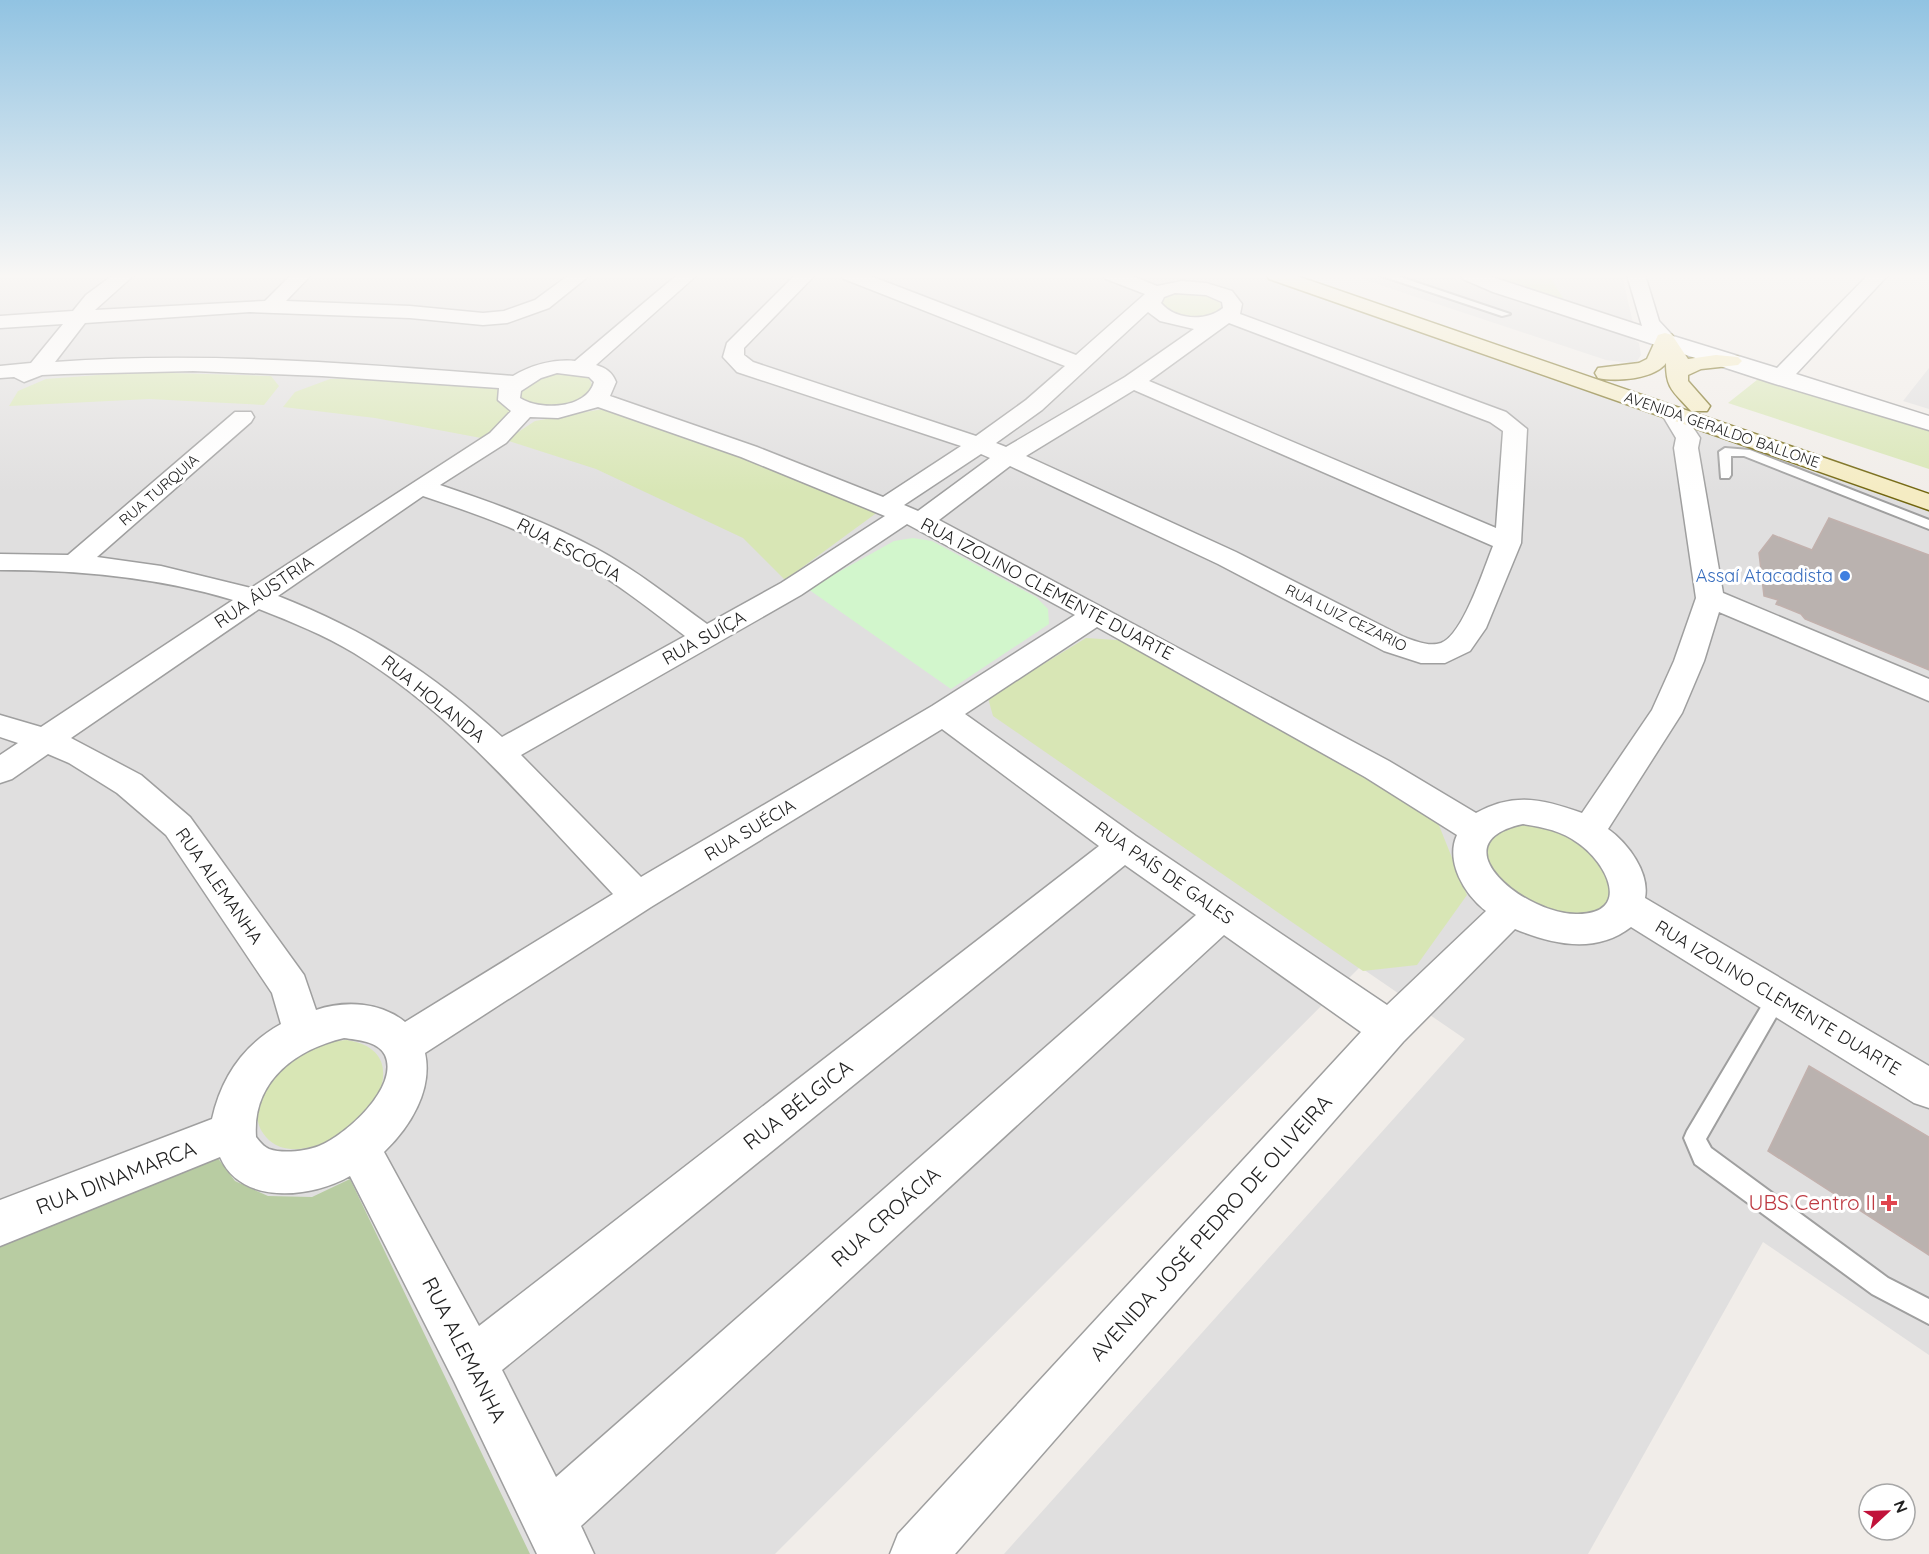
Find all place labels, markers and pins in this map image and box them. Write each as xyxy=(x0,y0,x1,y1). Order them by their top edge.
place label: Assaí Atacadista xyxy=(1696,564,1833,587)
marker: Assaí Atacadista xyxy=(1838,569,1852,583)
place label: UBS Centro II xyxy=(1748,1189,1876,1215)
marker: UBS Centro II xyxy=(1880,1194,1898,1212)

